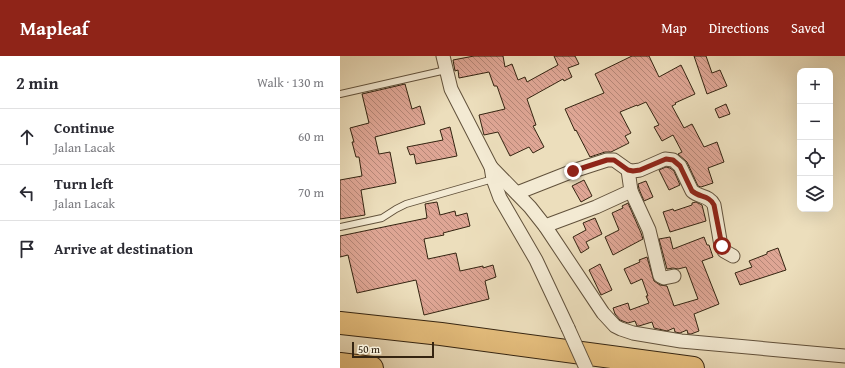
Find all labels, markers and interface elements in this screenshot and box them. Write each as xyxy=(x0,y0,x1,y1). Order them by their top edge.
text: Mapleaf xyxy=(20,14,89,42)
text: Map xyxy=(661,18,687,38)
text: Directions xyxy=(709,18,769,38)
text: Saved xyxy=(791,18,825,38)
map controls xyxy=(797,68,833,212)
button: + xyxy=(797,68,833,104)
text: 2 min xyxy=(16,70,58,95)
text: Walk · 130 m xyxy=(257,73,324,92)
button: − xyxy=(797,104,833,140)
text: Continue xyxy=(54,117,115,138)
icon: ahead xyxy=(16,126,38,148)
text: 60 m xyxy=(298,127,324,146)
text: Jalan Lacak xyxy=(54,138,115,157)
button: locate xyxy=(797,140,833,176)
route end xyxy=(564,162,582,180)
text: Turn left xyxy=(54,173,113,194)
button: layers xyxy=(797,176,833,212)
icon: left xyxy=(16,182,38,204)
text: 70 m xyxy=(298,183,324,202)
text: Jalan Lacak xyxy=(54,194,115,213)
route start xyxy=(713,237,731,255)
icon: arrive xyxy=(16,238,38,260)
text: Arrive at destination xyxy=(54,238,193,259)
scale bar xyxy=(352,340,434,359)
text: 50 m xyxy=(358,341,380,357)

